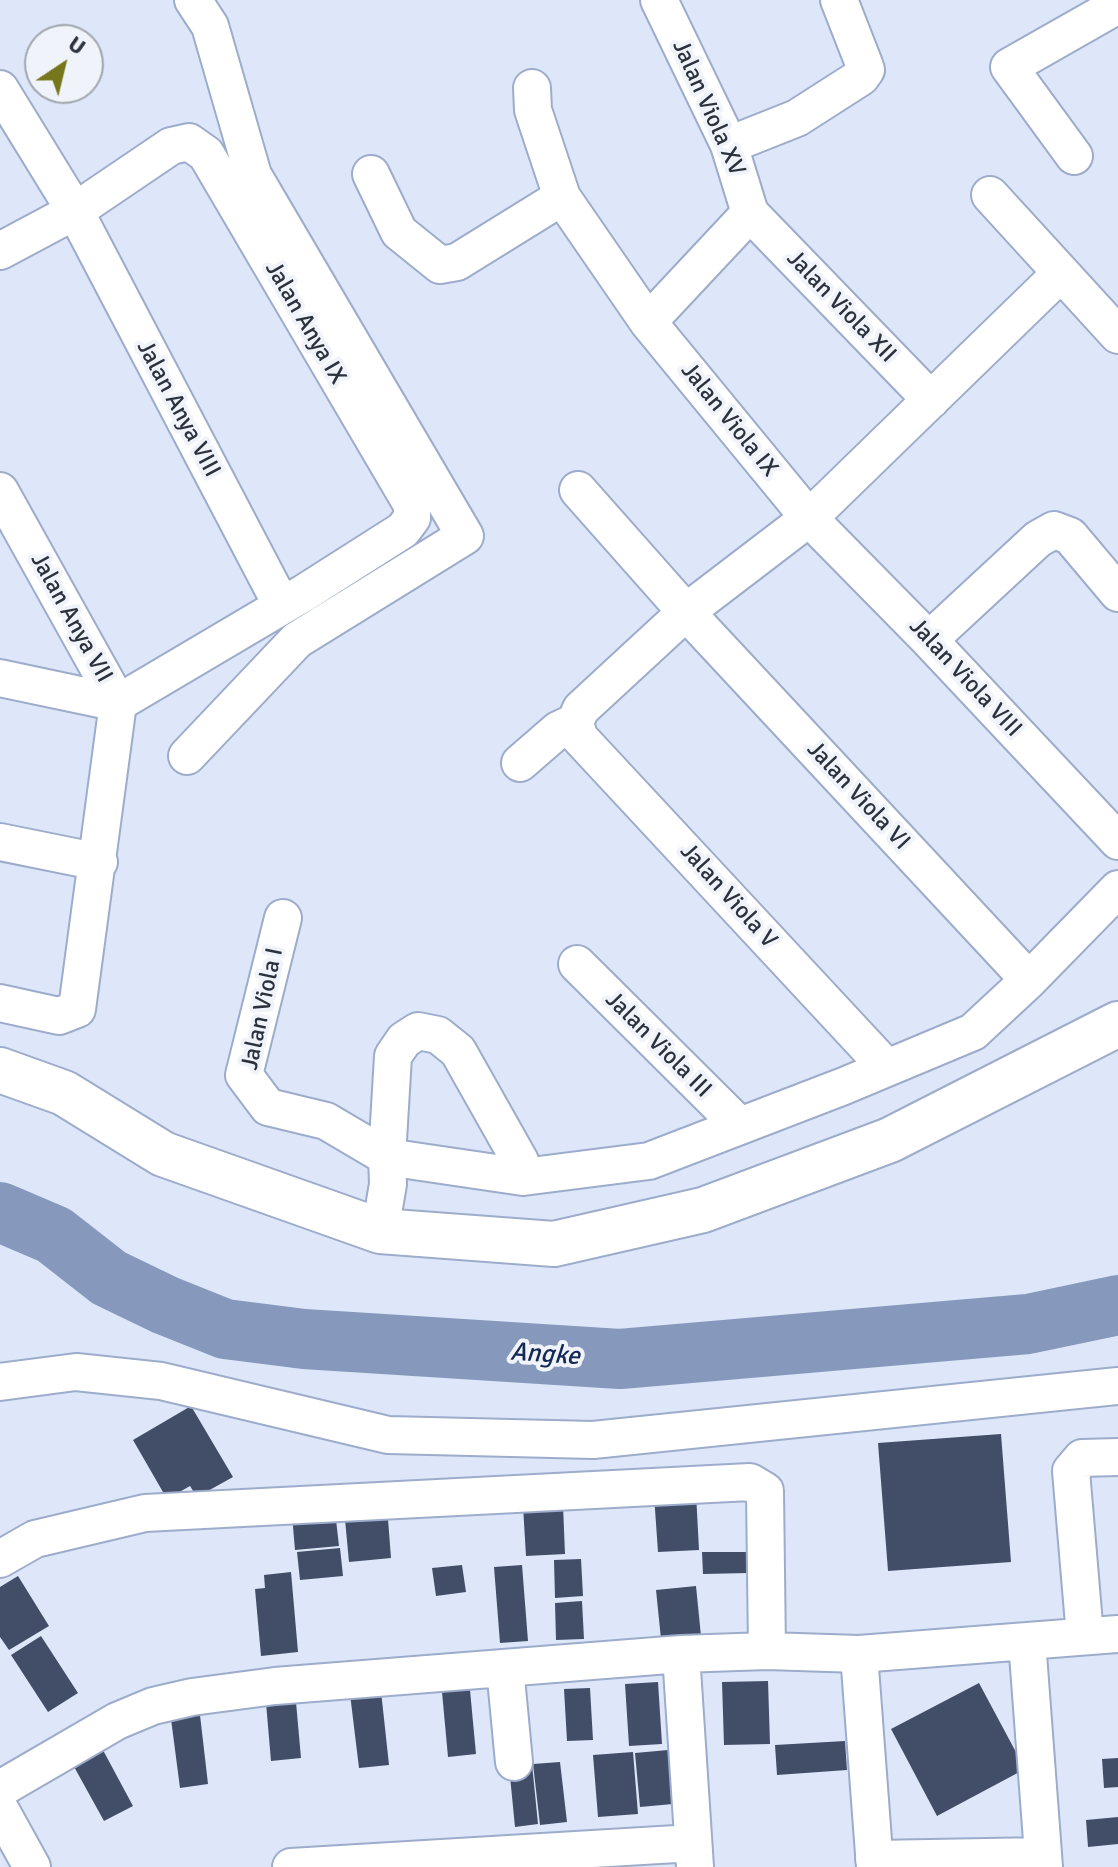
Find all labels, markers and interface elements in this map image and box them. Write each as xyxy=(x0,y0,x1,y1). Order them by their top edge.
north arrow xyxy=(24,24,104,104)
text: U xyxy=(63,30,91,61)
street label: Jalan Viola XV xyxy=(665,36,751,180)
street label: Jalan Viola XII xyxy=(780,245,902,369)
street label: Jalan Anya IX xyxy=(258,257,352,389)
street label: Jalan Anya VIII xyxy=(130,336,226,482)
street label: Jalan Viola IX xyxy=(674,357,784,483)
street label: Jalan Anya VII xyxy=(24,548,118,688)
street label: Jalan Viola VIII xyxy=(903,613,1027,743)
street label: Jalan Viola VI xyxy=(800,736,916,856)
street label: Jalan Viola V xyxy=(673,838,783,954)
street label: Jalan Viola I xyxy=(236,945,290,1073)
street label: Jalan Viola III xyxy=(599,986,717,1104)
water label: Angke xyxy=(509,1337,581,1373)

